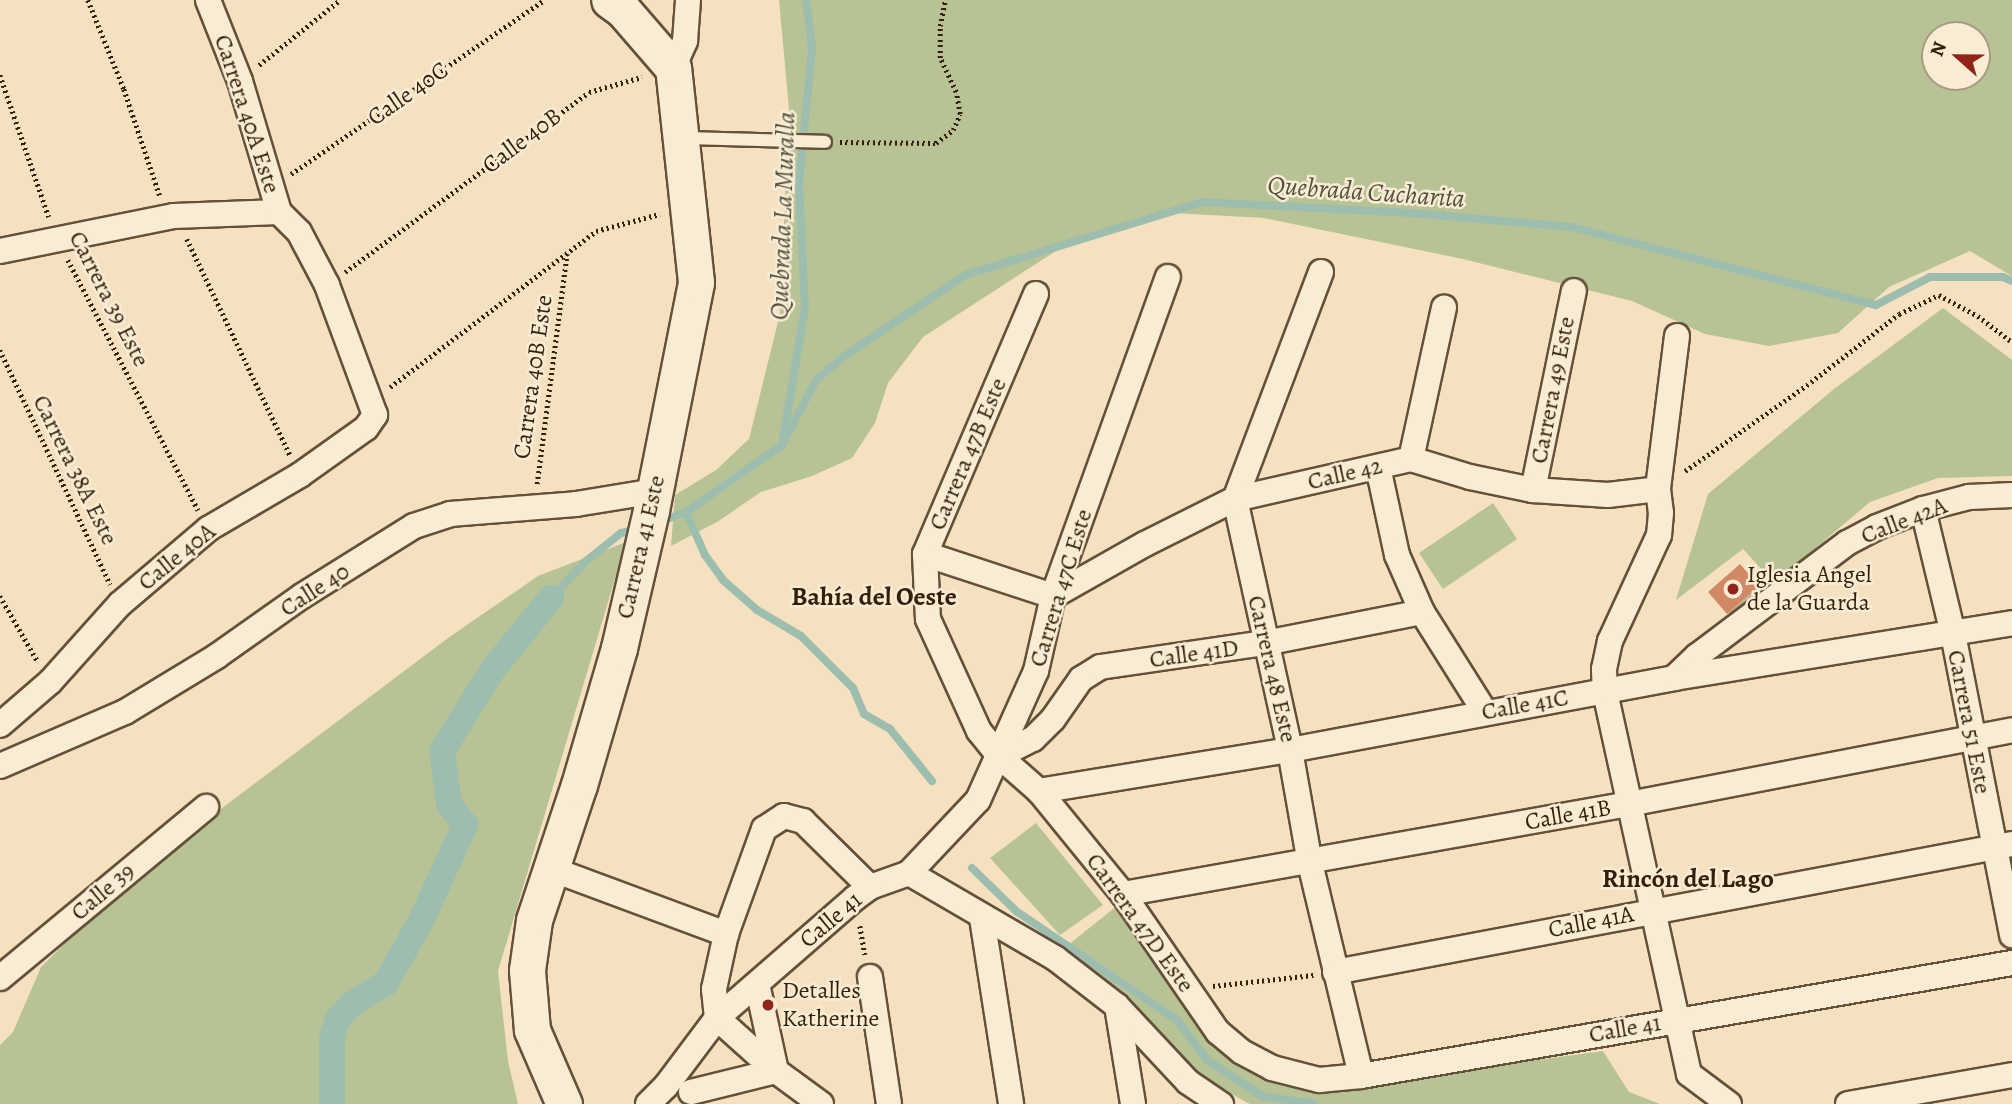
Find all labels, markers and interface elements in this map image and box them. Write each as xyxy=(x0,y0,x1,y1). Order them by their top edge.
north arrow xyxy=(1921,21,1991,91)
street label: Carrera 40A Este xyxy=(208,31,286,197)
text: N xyxy=(1924,38,1953,60)
street label: Calle 40C xyxy=(362,56,454,132)
street label: Calle 40B xyxy=(477,102,567,180)
water label: Quebrada La Muralla xyxy=(764,111,802,321)
water label: Quebrada Cucharita xyxy=(1266,170,1466,214)
street label: Carrera 39 Este xyxy=(63,226,155,372)
street label: Carrera 40B Este xyxy=(507,293,559,461)
street label: Carrera 49 Este xyxy=(1525,314,1581,466)
street label: Carrera 47B Este xyxy=(923,374,1013,534)
street label: Carrera 38A Este xyxy=(26,390,124,550)
street label: Calle 42 xyxy=(1305,451,1385,497)
street label: Carrera 41 Este xyxy=(611,472,671,622)
street label: Calle 42A xyxy=(1857,491,1951,551)
street label: Carrera 47C Este xyxy=(1023,506,1099,670)
street label: Calle 40A xyxy=(133,517,221,597)
street label: Calle 40 xyxy=(275,557,355,623)
place label: Iglesia Angel de la Guarda xyxy=(1747,561,1871,617)
district label: Bahía del Oeste xyxy=(791,581,957,613)
marker: Iglesia Angel de la Guarda xyxy=(1725,581,1741,597)
street label: Carrera 48 Este xyxy=(1241,593,1303,745)
street label: Calle 41D xyxy=(1148,634,1240,674)
street label: Carrera 51 Este xyxy=(1941,648,1997,796)
street label: Calle 41C xyxy=(1479,683,1571,727)
street label: Calle 41B xyxy=(1523,793,1613,837)
street label: Carrera 47D Este xyxy=(1080,848,1200,998)
street label: Calle 39 xyxy=(65,857,141,927)
district label: Rincón del Lago xyxy=(1602,863,1774,895)
street label: Calle 41 xyxy=(794,886,868,954)
street label: Calle 41A xyxy=(1546,900,1636,944)
place label: Detalles Katherine xyxy=(782,977,879,1033)
marker: Detalles Katherine xyxy=(760,997,776,1013)
street label: Calle 41 xyxy=(1587,1009,1663,1049)

